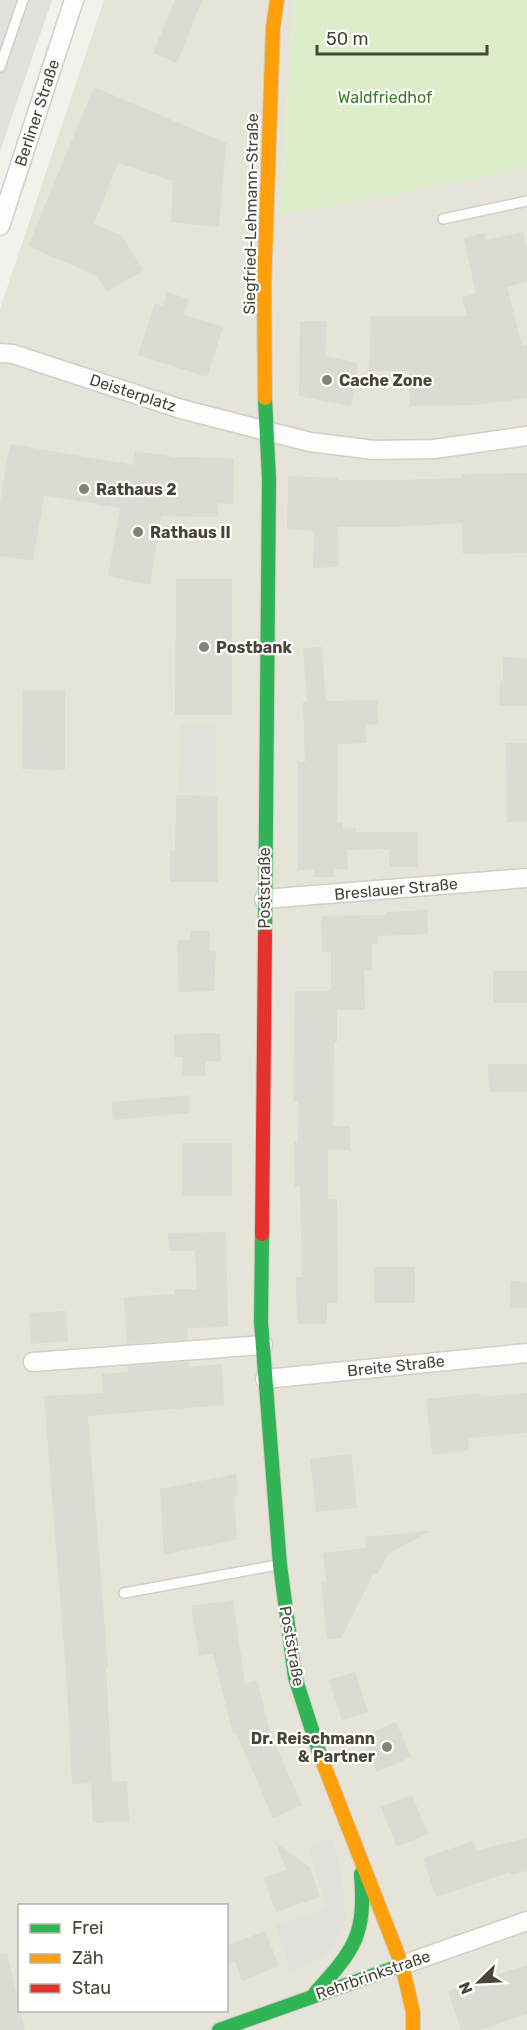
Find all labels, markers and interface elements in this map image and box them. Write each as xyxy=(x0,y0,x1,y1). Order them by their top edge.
scale bar xyxy=(317,18,486,56)
text: 50 m xyxy=(326,28,369,50)
street label: Berliner Straße xyxy=(11,57,63,169)
park label: Waldfriedhof xyxy=(338,88,433,107)
street label: Siegfried-Lehmann-Straße xyxy=(240,113,262,315)
street label: Deisterplatz xyxy=(87,370,179,416)
place label: Cache Zone xyxy=(339,371,432,390)
marker: Cache Zone xyxy=(320,373,334,387)
place label: Rathaus 2 xyxy=(96,480,177,499)
marker: Rathaus 2 xyxy=(77,482,91,496)
place label: Rathaus II xyxy=(150,523,231,542)
marker: Rathaus II xyxy=(131,525,145,539)
place label: Postbank xyxy=(216,638,293,657)
marker: Postbank xyxy=(197,640,211,654)
street label: Poststraße xyxy=(255,847,274,929)
street label: Breslauer Straße xyxy=(333,874,459,904)
street label: Breite Straße xyxy=(346,1351,446,1381)
street label: Poststraße xyxy=(276,1604,308,1688)
place label: Dr. Reischmann & Partner xyxy=(251,1729,376,1766)
marker: Dr. Reischmann & Partner xyxy=(380,1740,394,1754)
legend xyxy=(18,1904,228,2012)
text: Frei xyxy=(72,1917,103,1939)
street label: Rehrbrinkstraße xyxy=(313,1946,433,2004)
text: Zäh xyxy=(72,1947,104,1969)
north arrow xyxy=(449,1952,509,2012)
text: Stau xyxy=(72,1977,111,1999)
text: N xyxy=(455,1979,477,1997)

